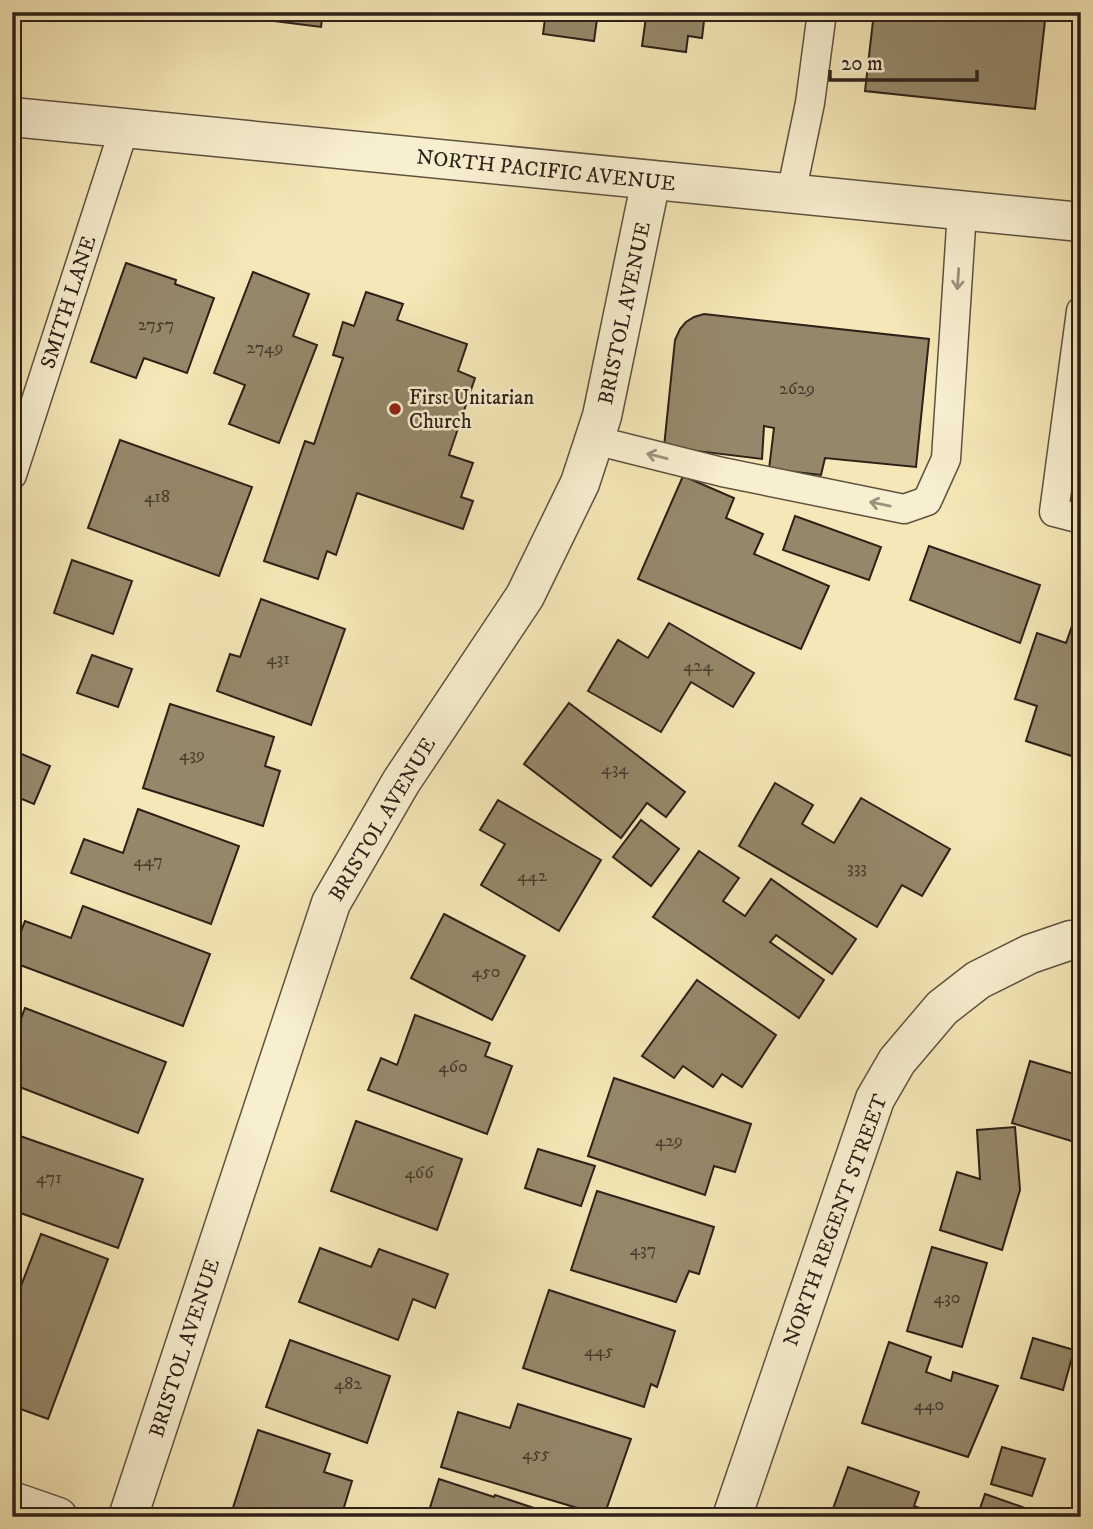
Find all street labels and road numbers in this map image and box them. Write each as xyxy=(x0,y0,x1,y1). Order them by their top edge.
street label: NORTH PACIFIC AVENUE xyxy=(415,144,677,198)
street label: BRISTOL AVENUE xyxy=(593,219,657,407)
street label: SMITH LANE xyxy=(35,233,103,372)
street label: BRISTOL AVENUE xyxy=(324,733,442,906)
street label: NORTH REGENT STREET xyxy=(778,1091,894,1350)
street label: BRISTOL AVENUE xyxy=(144,1256,226,1441)

